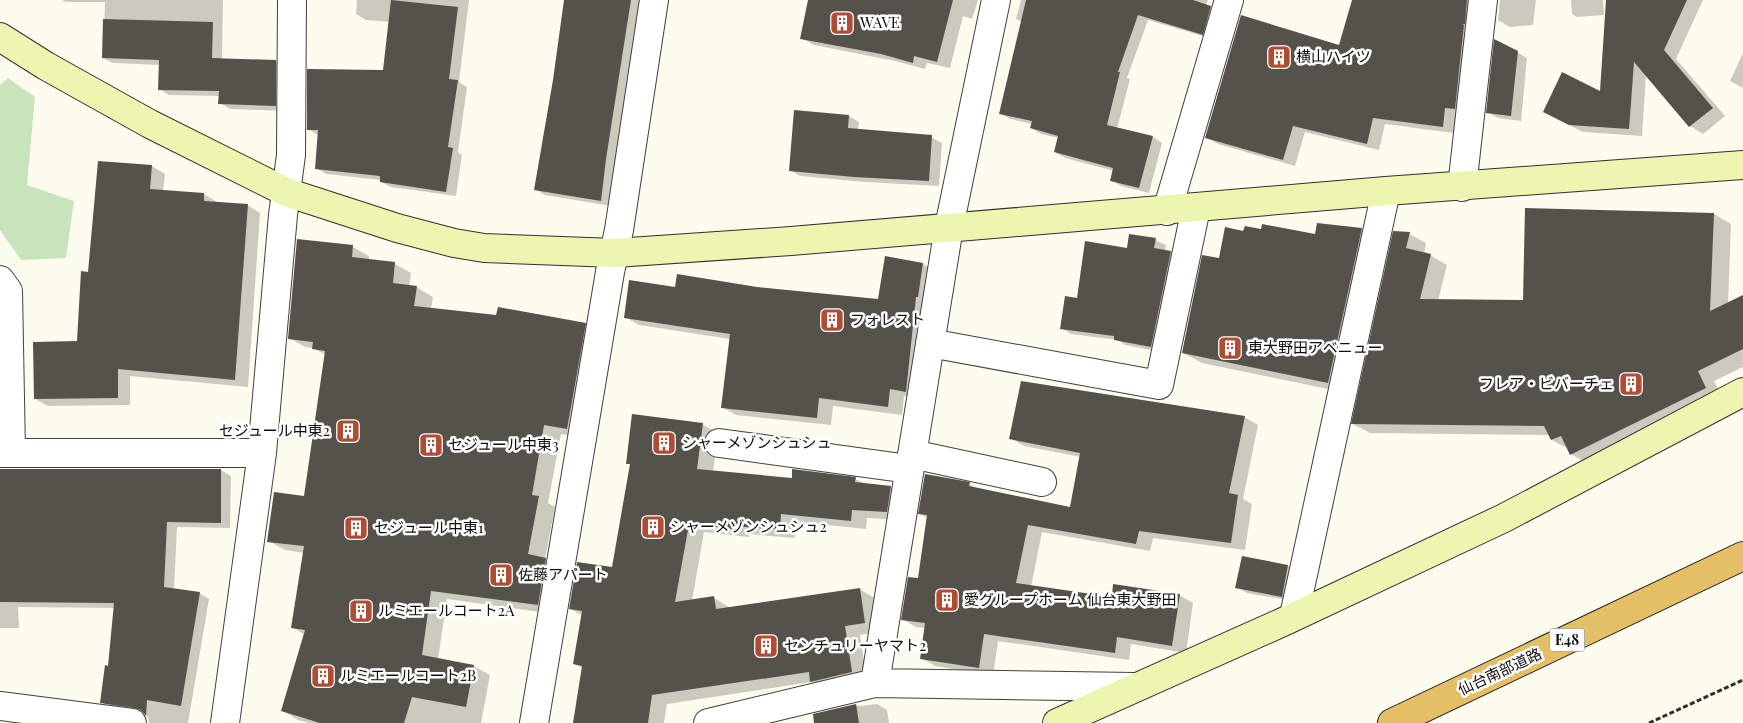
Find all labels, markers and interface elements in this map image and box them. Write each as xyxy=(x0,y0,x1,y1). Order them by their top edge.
building icon: WAVE xyxy=(829,10,855,36)
place label: WAVE xyxy=(859,12,900,32)
building icon: 横山ハイツ xyxy=(1266,44,1292,70)
place label: 横山ハイツ xyxy=(1296,46,1371,66)
building icon: フォレスト xyxy=(819,307,845,333)
place label: フォレスト xyxy=(850,309,925,329)
building icon: 東大野田アベニュー xyxy=(1217,335,1243,361)
place label: 東大野田アベニュー xyxy=(1248,337,1383,357)
building icon: フレア・ビバーチェ xyxy=(1618,371,1644,397)
place label: フレア・ビバーチェ xyxy=(1479,373,1614,393)
building icon: セジュール中東2 xyxy=(335,418,361,444)
place label: セジュール中東2 xyxy=(219,420,330,440)
building icon: シャーメゾンシュシュ xyxy=(651,430,677,456)
building icon: セジュール中東3 xyxy=(418,432,444,458)
place label: シャーメゾンシュシュ xyxy=(682,432,831,452)
place label: セジュール中東3 xyxy=(448,434,559,454)
building icon: シャーメゾンシュシュ2 xyxy=(640,514,666,540)
building icon: セジュール中東1 xyxy=(343,515,369,541)
place label: シャーメゾンシュシュ2 xyxy=(670,516,827,536)
place label: セジュール中東1 xyxy=(374,517,484,537)
building icon: 佐藤アパート xyxy=(488,562,514,588)
place label: 佐藤アパート xyxy=(518,564,608,584)
building icon: 愛グループホーム 仙台東大野田 xyxy=(934,587,960,613)
place label: 愛グループホーム 仙台東大野田 xyxy=(964,589,1176,609)
building icon: ルミエールコート2A xyxy=(348,598,374,624)
place label: ルミエールコート2A xyxy=(378,600,515,620)
road number: E48 xyxy=(1550,628,1584,652)
building icon: センチュリーヤマト2 xyxy=(753,633,779,659)
place label: センチュリーヤマト2 xyxy=(784,635,926,655)
street label: 仙台南部道路 xyxy=(1455,643,1545,699)
building icon: ルミエールコート2B xyxy=(310,663,336,689)
place label: ルミエールコート2B xyxy=(340,665,476,685)

